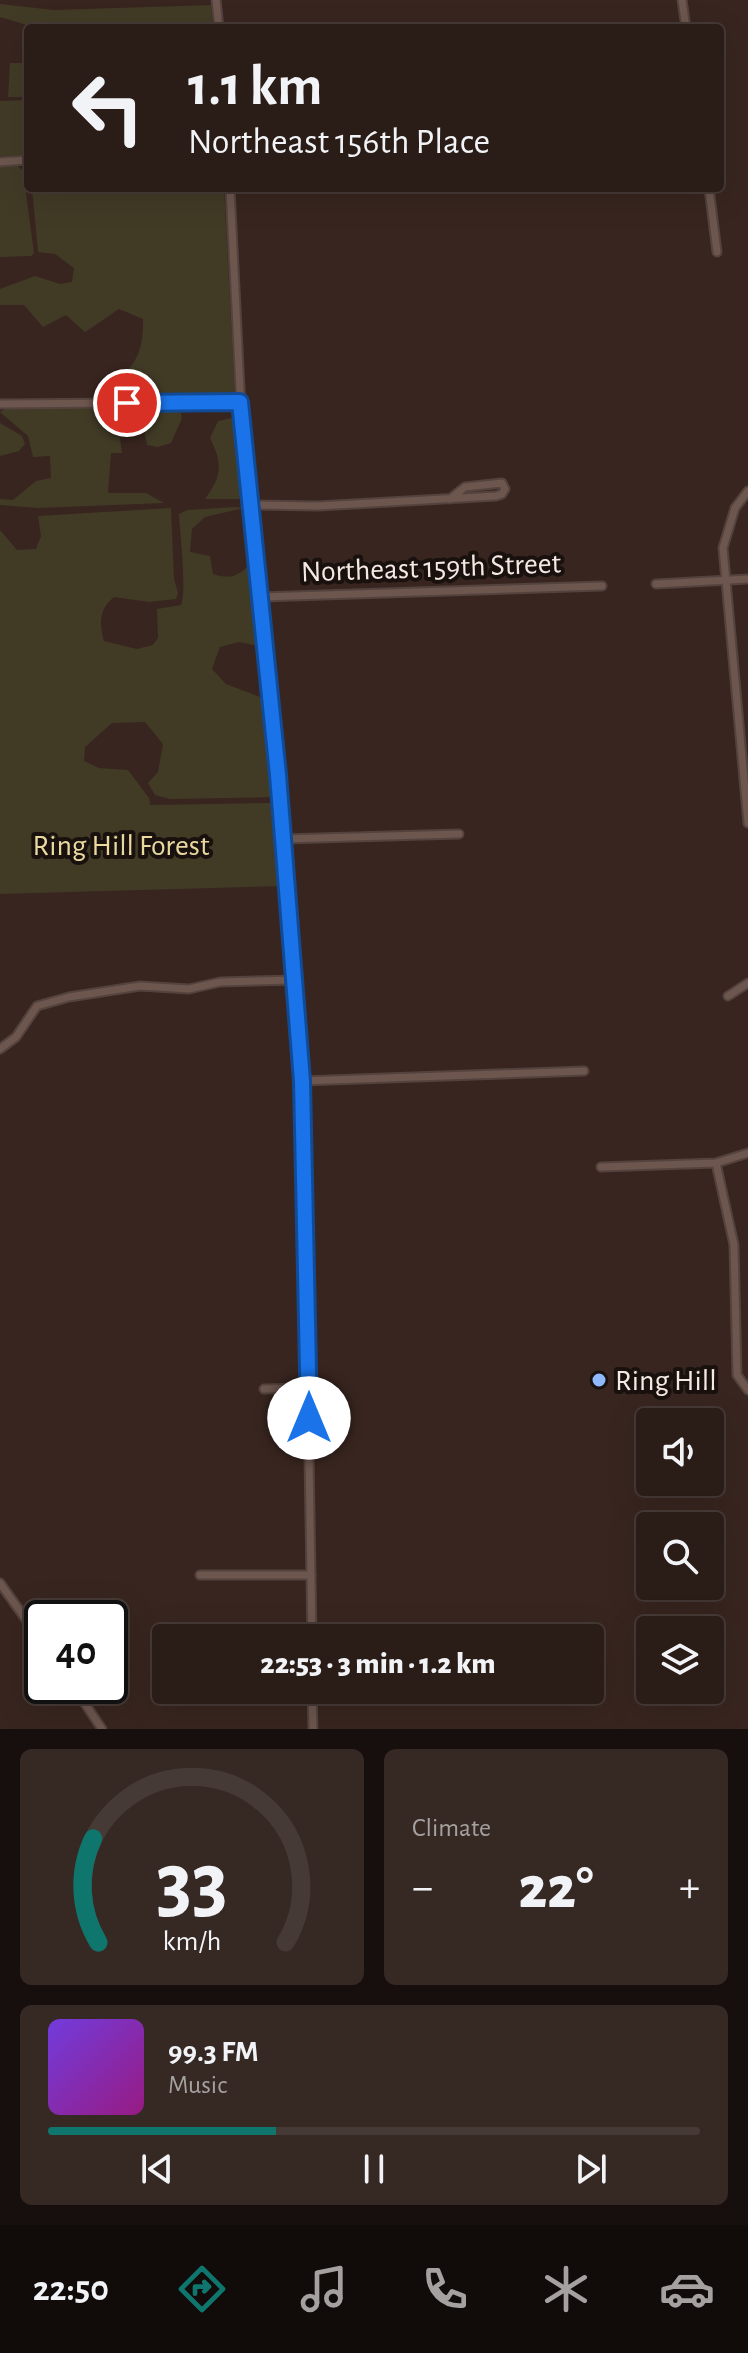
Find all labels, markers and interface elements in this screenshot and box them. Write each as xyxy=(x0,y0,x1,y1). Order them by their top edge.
icon: left xyxy=(56,56,160,160)
text: 1.1 km xyxy=(188,59,323,115)
text: Northeast 156th Place xyxy=(188,124,490,160)
pin xyxy=(93,369,161,437)
icon: arrive xyxy=(105,381,149,425)
street label: Northeast 159th Street xyxy=(300,548,562,588)
park label: Ring Hill Forest xyxy=(32,831,210,861)
place label: Ring Hill xyxy=(615,1366,717,1396)
marker: Ring Hill xyxy=(590,1371,608,1389)
position arrow xyxy=(267,1376,351,1460)
map controls xyxy=(636,1408,724,1704)
button: sound xyxy=(636,1408,724,1496)
button: search xyxy=(636,1512,724,1600)
speed limit sign: 40 xyxy=(24,1600,128,1704)
button: layers xyxy=(636,1616,724,1704)
text: 22:53 · 3 min · 1.2 km xyxy=(260,1649,496,1679)
text: Climate xyxy=(412,1815,491,1841)
text: 33 xyxy=(156,1842,228,1926)
text: 22° xyxy=(519,1859,594,1919)
text: − xyxy=(412,1866,433,1910)
text: + xyxy=(679,1866,700,1910)
text: km/h xyxy=(163,1927,221,1956)
text: 99.3 FM xyxy=(168,2037,259,2067)
text: Music xyxy=(168,2072,227,2098)
icon: previous xyxy=(135,2147,179,2191)
icon: pause xyxy=(352,2147,396,2191)
icon: next xyxy=(569,2147,613,2191)
icon: directions xyxy=(174,2261,230,2317)
icon: music xyxy=(296,2261,352,2317)
icon: phone xyxy=(417,2261,473,2317)
icon: climate xyxy=(538,2261,594,2317)
icon: car xyxy=(659,2261,715,2317)
text: 22:50 xyxy=(33,2271,109,2307)

